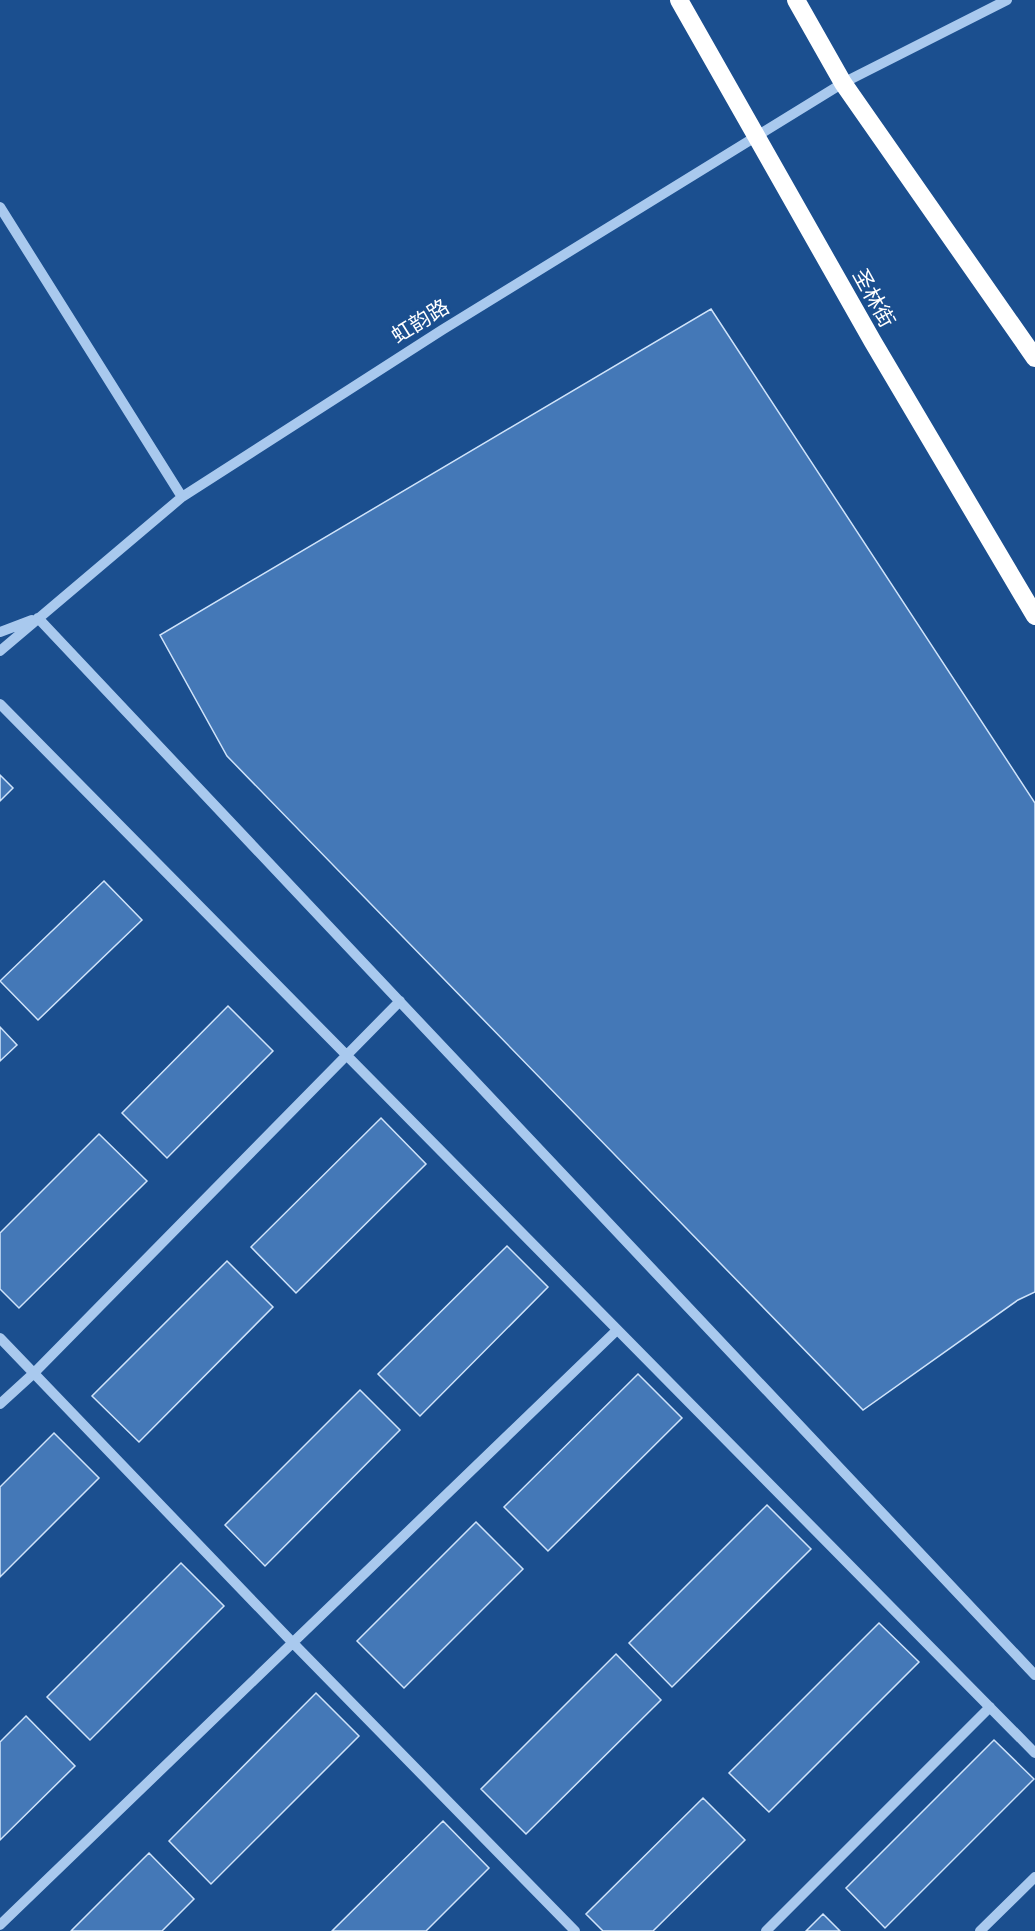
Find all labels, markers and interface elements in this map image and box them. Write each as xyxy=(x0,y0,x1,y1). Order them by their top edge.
street label: 圣林街 xyxy=(847,264,901,332)
street label: 虹韵路 xyxy=(386,293,454,349)

